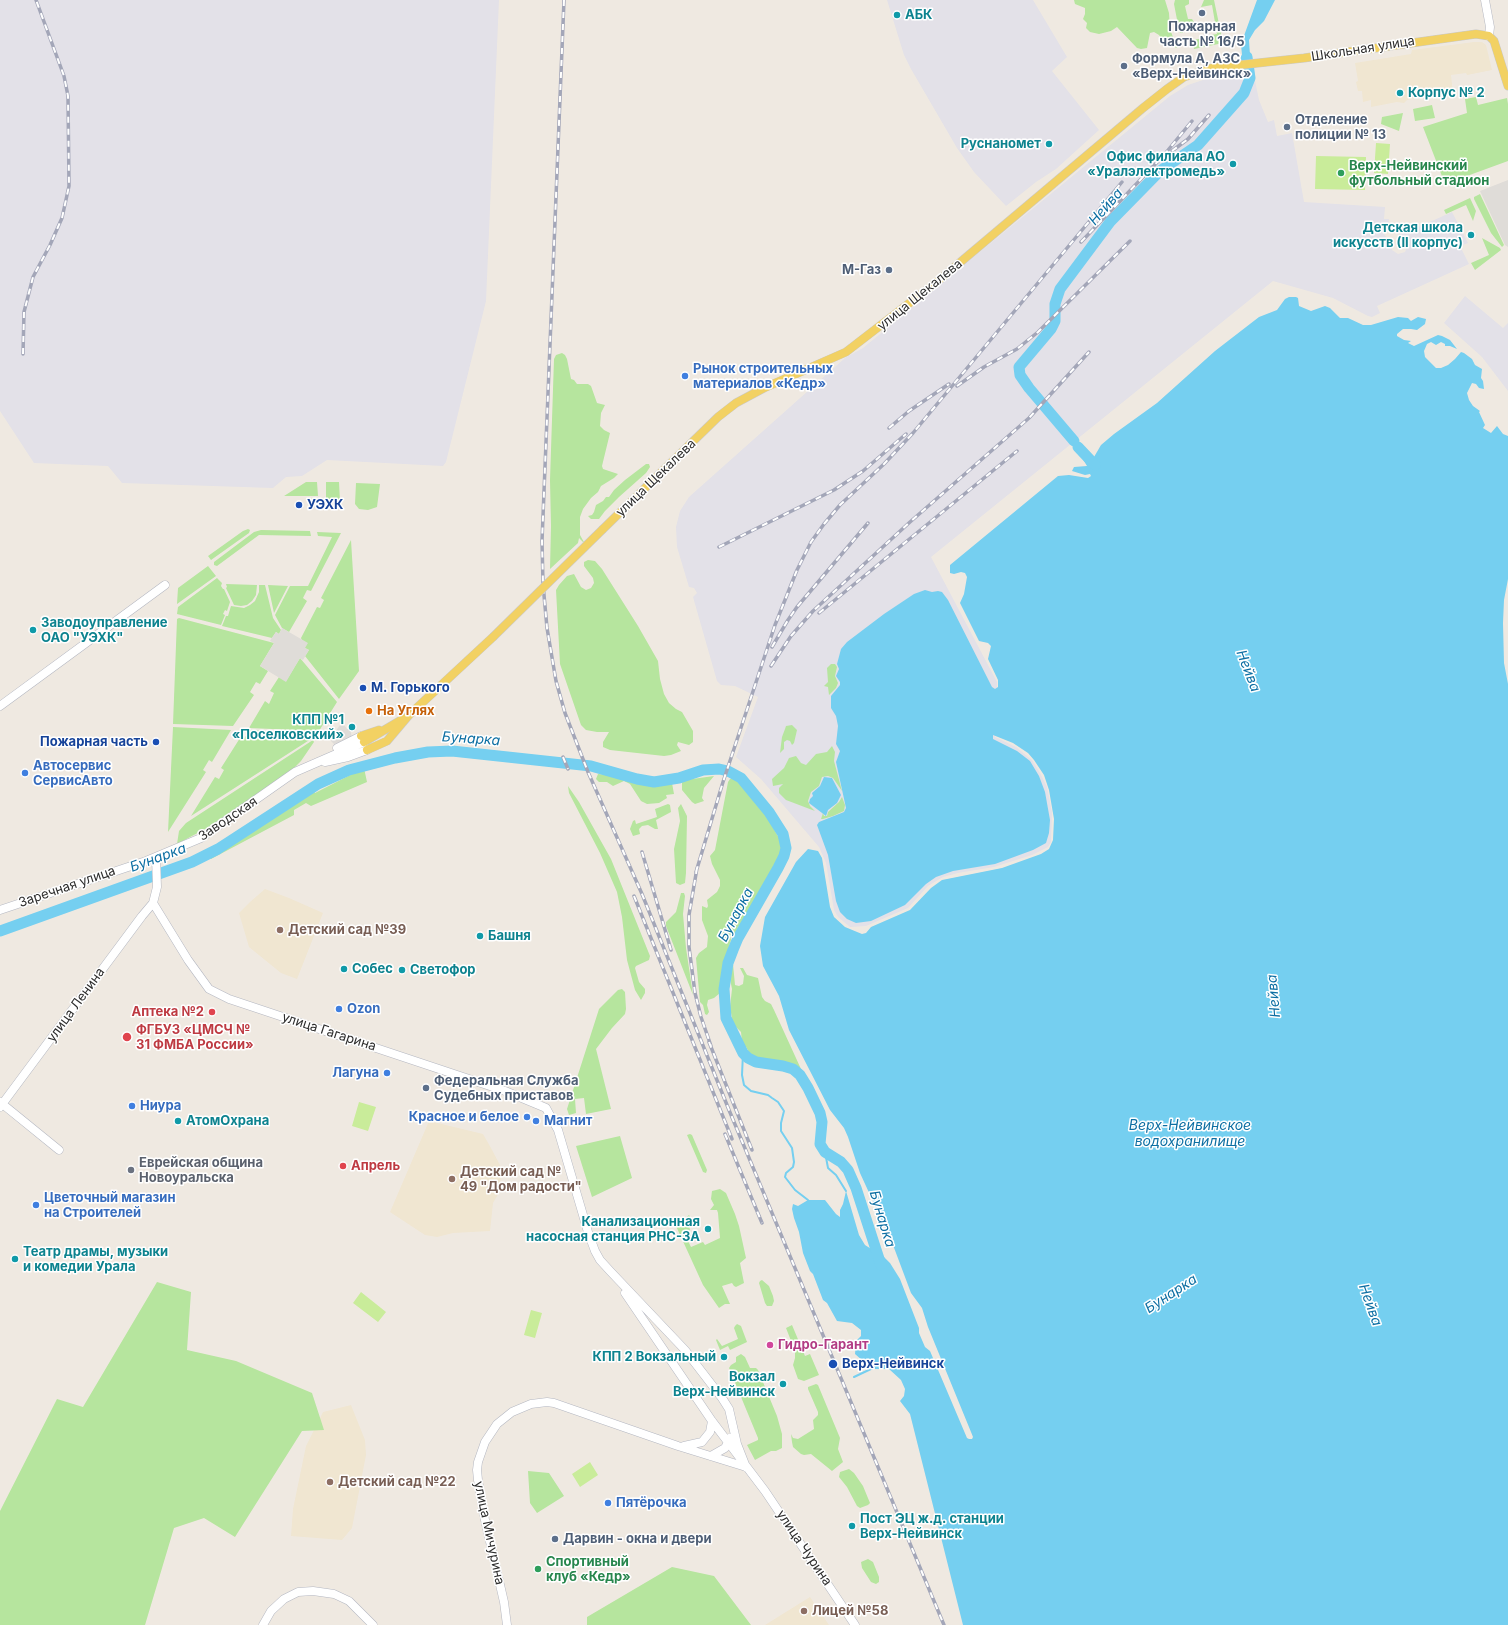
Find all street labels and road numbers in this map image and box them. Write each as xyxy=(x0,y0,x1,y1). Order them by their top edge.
street label: Школьная улица xyxy=(1310,33,1416,65)
street label: улица Щекалева xyxy=(874,256,966,334)
street label: улица Щекалева xyxy=(613,436,699,520)
street label: Заводская xyxy=(196,794,260,844)
street label: Заречная улица xyxy=(17,863,117,911)
street label: улица Ленина xyxy=(44,965,108,1045)
street label: улица Гагарина xyxy=(280,1009,378,1055)
street label: улица Мичурина xyxy=(470,1480,508,1586)
street label: улица Чурина xyxy=(773,1507,835,1589)

